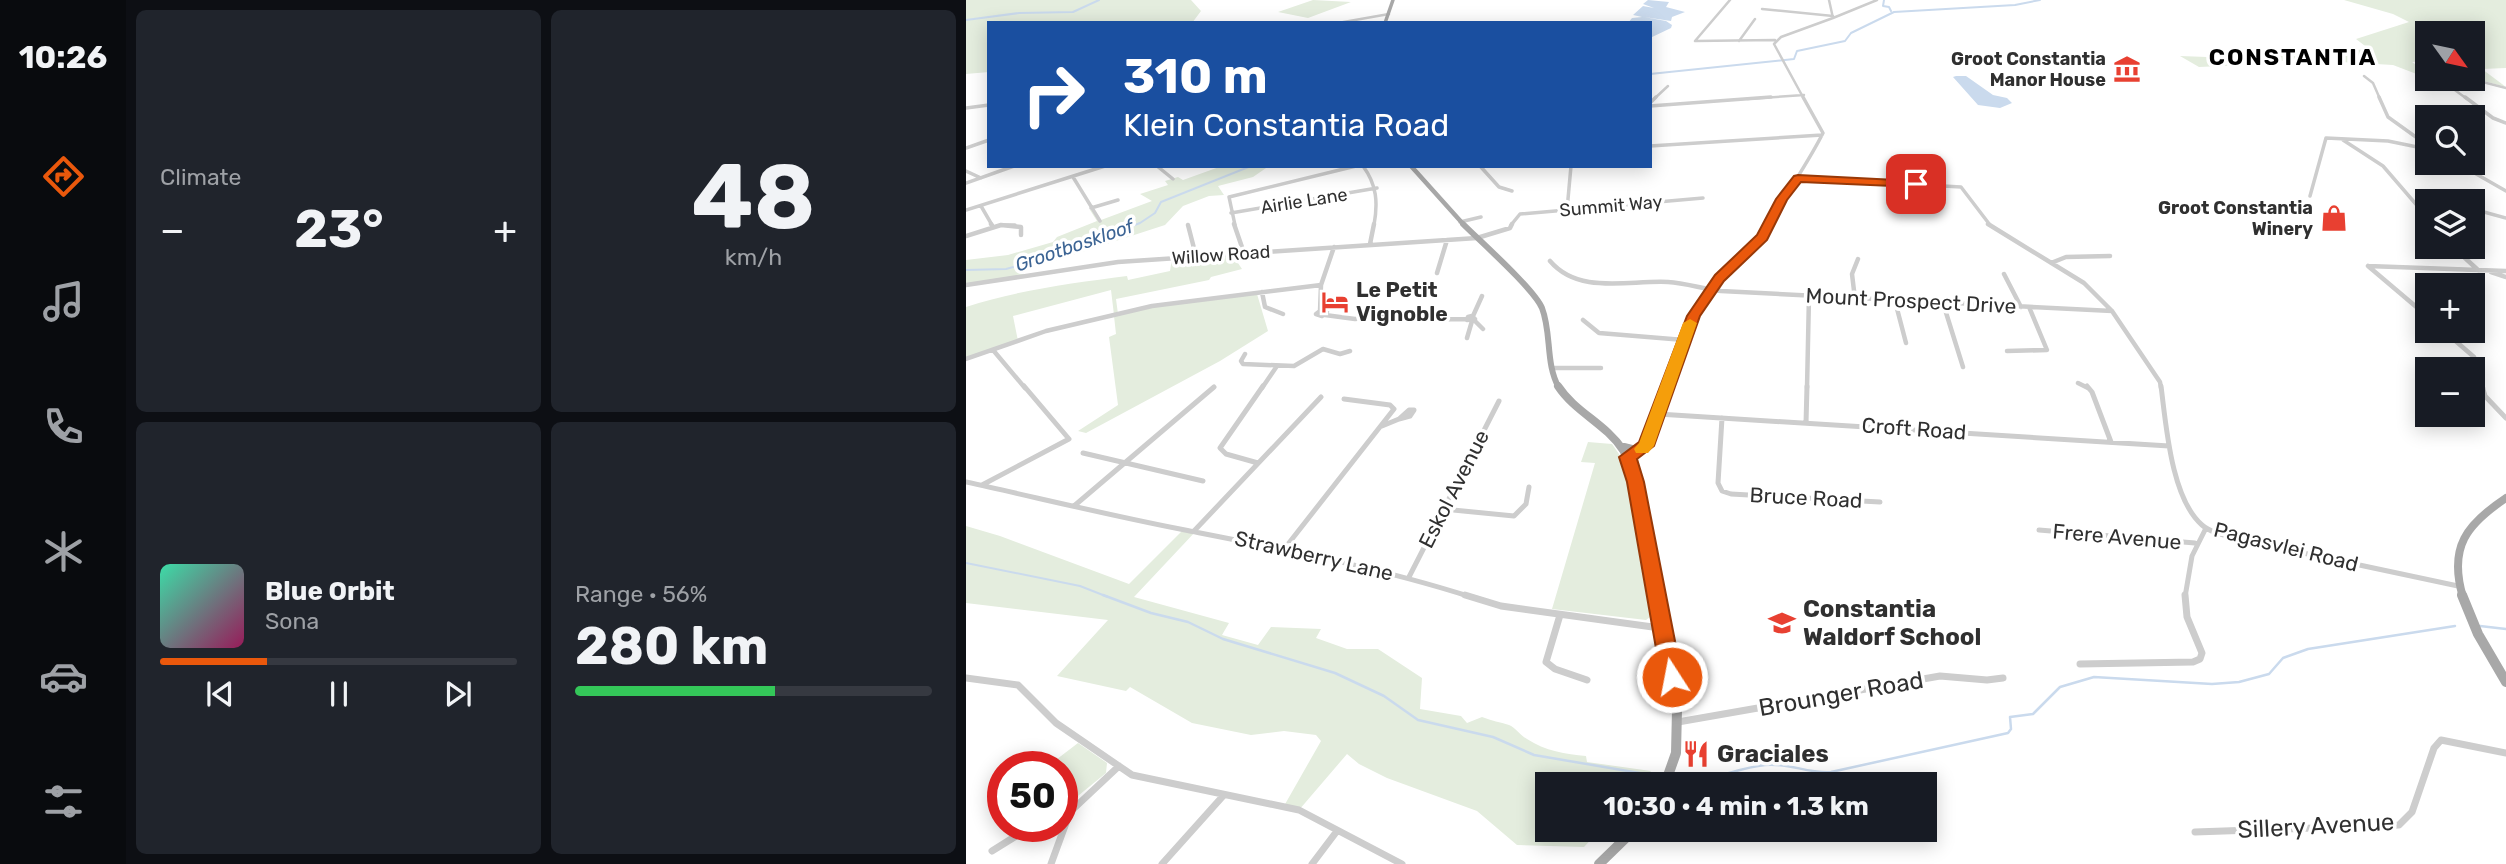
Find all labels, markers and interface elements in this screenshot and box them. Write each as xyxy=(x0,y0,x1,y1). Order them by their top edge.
north arrow xyxy=(2415,21,2485,91)
map controls xyxy=(2415,21,2485,427)
text: 10:26 xyxy=(19,38,107,76)
district label: CONSTANTIA xyxy=(2209,43,2377,71)
text: 310 m xyxy=(1123,47,1268,105)
place label: Groot Constantia Manor House xyxy=(1951,48,2106,91)
icon: right xyxy=(1008,49,1099,140)
museum icon: Groot Constantia Manor House xyxy=(2112,54,2142,84)
button: search xyxy=(2415,105,2485,175)
text: Klein Constantia Road xyxy=(1123,106,1449,144)
text: 48 xyxy=(692,143,815,251)
icon: directions xyxy=(39,152,88,201)
pin xyxy=(1886,154,1946,214)
text: Climate xyxy=(160,163,241,191)
icon: arrive xyxy=(1897,165,1935,203)
street label: Airlie Lane xyxy=(1259,183,1349,219)
button: layers xyxy=(2415,189,2485,259)
street label: Summit Way xyxy=(1559,191,1663,221)
place label: Groot Constantia Winery xyxy=(2158,197,2313,240)
text: 23° xyxy=(294,198,384,260)
shop icon: Groot Constantia Winery xyxy=(2319,203,2349,233)
text: − xyxy=(160,207,185,253)
text: + xyxy=(493,207,517,253)
water label: Grootboskloof xyxy=(1012,214,1138,277)
street label: Willow Road xyxy=(1171,241,1271,269)
text: km/h xyxy=(725,243,782,271)
button: + xyxy=(2415,273,2485,343)
icon: music xyxy=(39,277,88,326)
place label: Le Petit Vignoble xyxy=(1356,277,1448,326)
street label: Mount Prospect Drive xyxy=(1805,282,2017,319)
hotel icon: Le Petit Vignoble xyxy=(1320,287,1350,317)
button: − xyxy=(2415,357,2485,427)
icon: phone xyxy=(39,402,88,451)
street label: Croft Road xyxy=(1861,412,1967,445)
street label: Eskol Avenue xyxy=(1413,426,1494,552)
street label: Bruce Road xyxy=(1749,482,1863,513)
street label: Pagasvlei Road xyxy=(2211,517,2361,577)
street label: Frere Avenue xyxy=(2052,518,2182,555)
street label: Strawberry Lane xyxy=(1232,525,1396,586)
icon: climate xyxy=(39,527,88,576)
text: Blue Orbit xyxy=(265,576,395,607)
text: Range · 56% xyxy=(575,580,707,608)
place label: Constantia Waldorf School xyxy=(1803,595,1981,651)
text: Sona xyxy=(265,607,319,635)
school or university icon: Constantia Waldorf School xyxy=(1767,608,1797,638)
text: 280 km xyxy=(575,615,769,677)
position arrow xyxy=(1635,640,1709,714)
icon: car xyxy=(39,652,88,701)
street label: Brounger Road xyxy=(1756,666,1926,722)
icon: previous xyxy=(201,675,239,713)
icon: pause xyxy=(320,675,358,713)
icon: next xyxy=(439,675,477,713)
restaurant icon: Graciales xyxy=(1681,739,1711,769)
place label: Graciales xyxy=(1717,740,1829,768)
speed limit sign: 50 xyxy=(987,751,1078,842)
icon: filters xyxy=(39,777,88,826)
text: 10:30 · 4 min · 1.3 km xyxy=(1603,791,1869,822)
street label: Sillery Avenue xyxy=(2237,808,2395,844)

